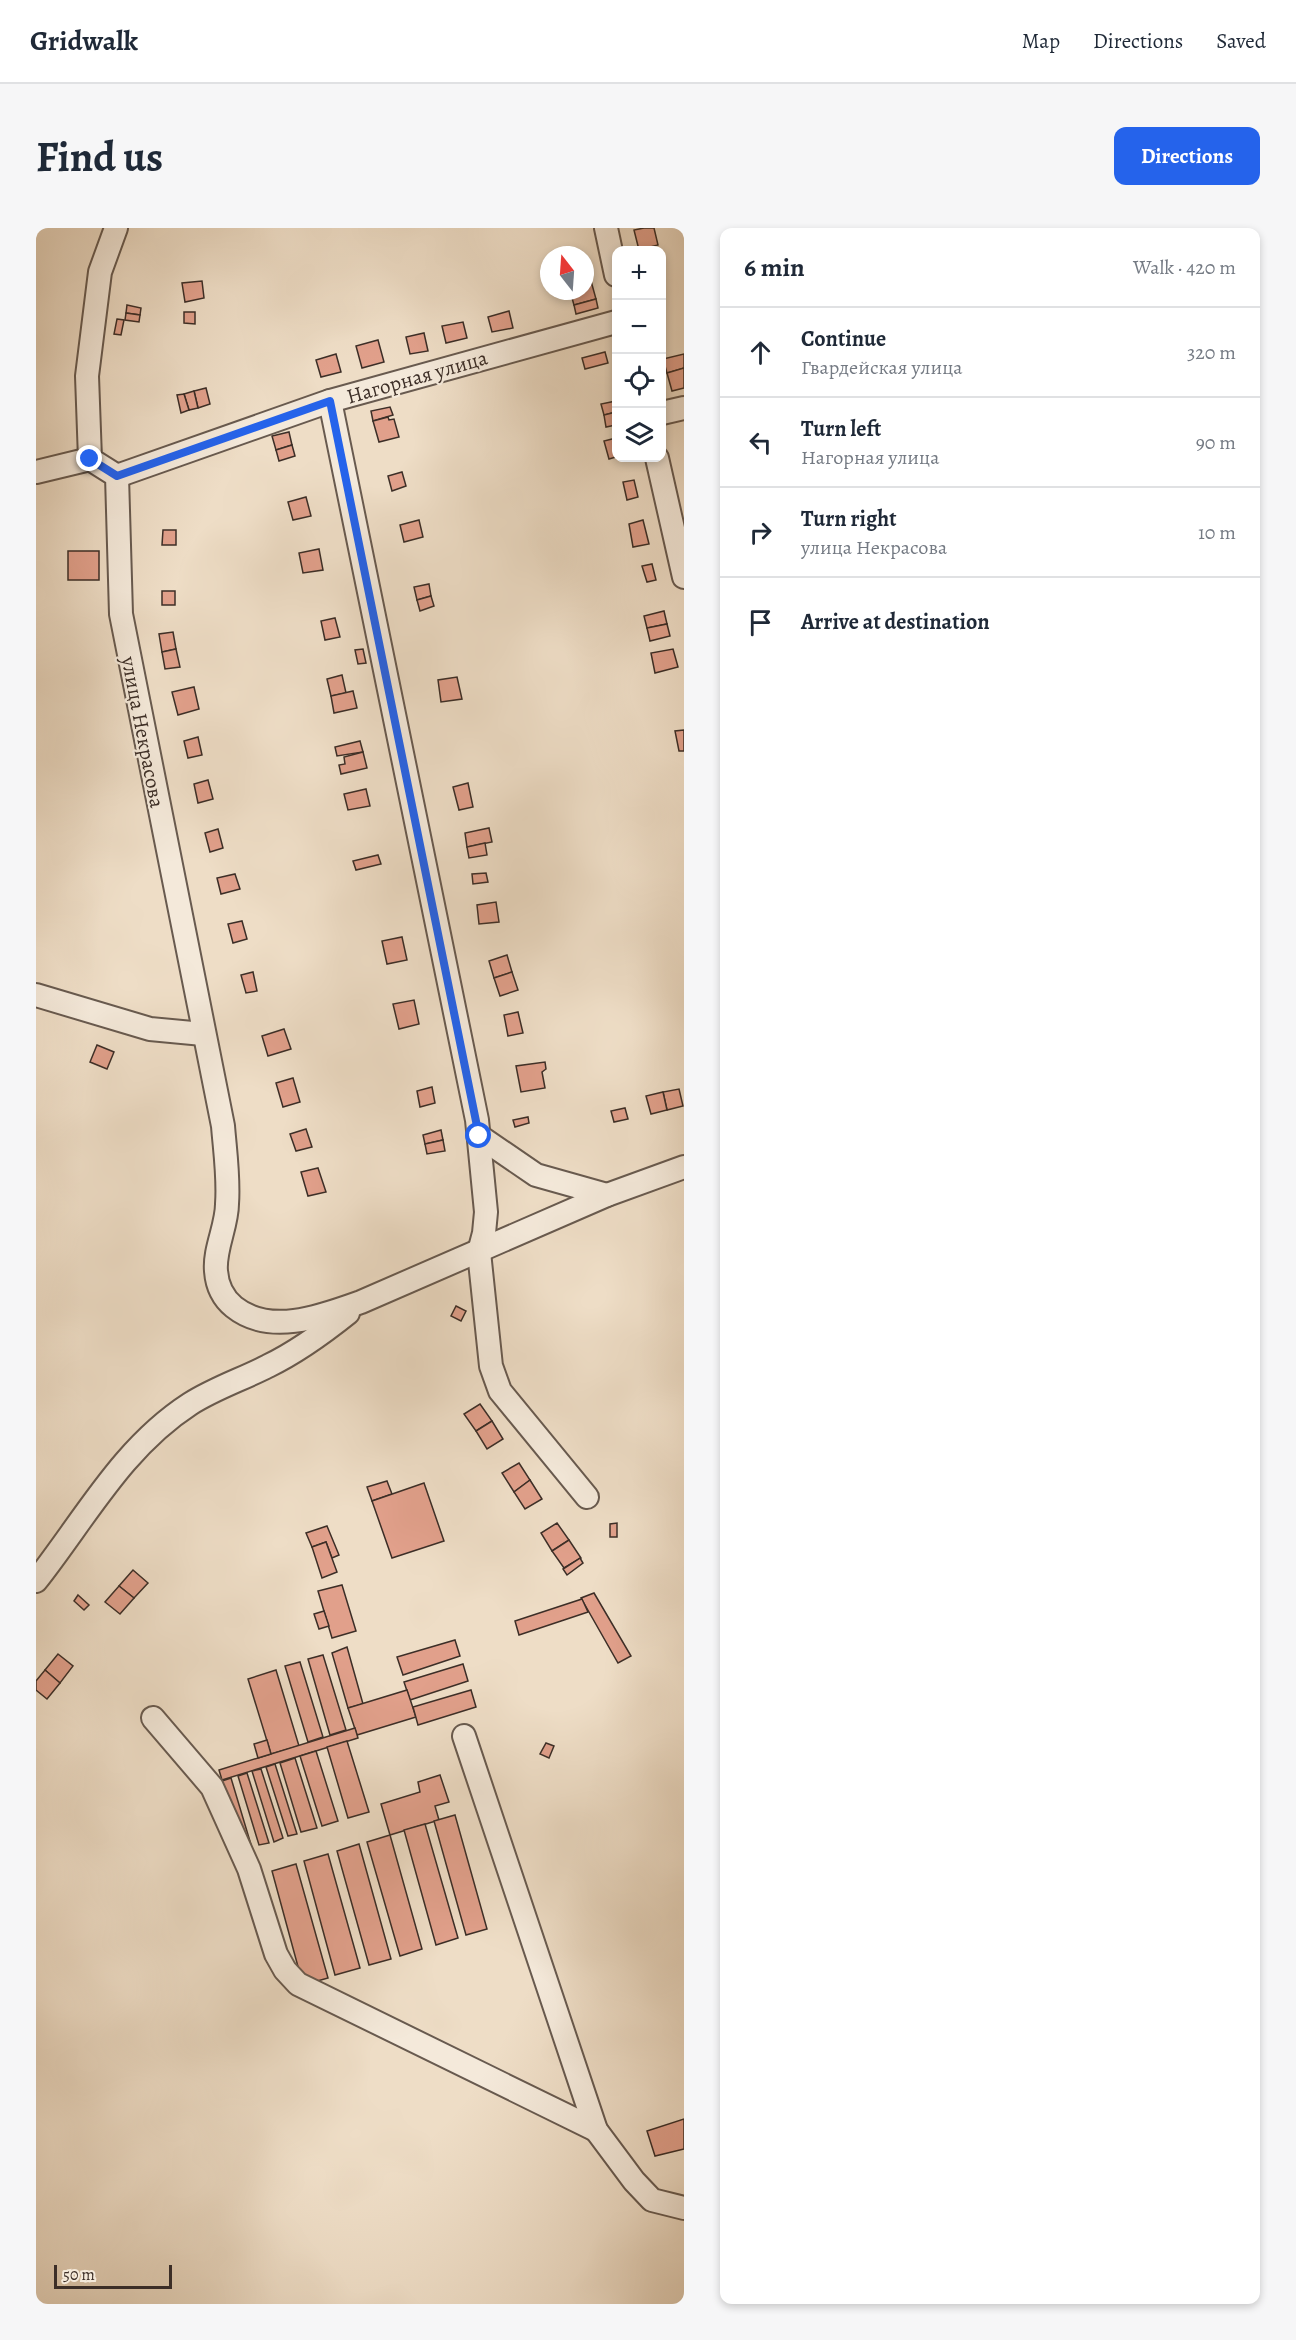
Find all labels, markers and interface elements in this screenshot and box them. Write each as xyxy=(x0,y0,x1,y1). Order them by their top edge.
text: Gridwalk xyxy=(30,22,138,60)
text: Map xyxy=(1022,27,1060,55)
text: Directions xyxy=(1093,27,1183,55)
text: Saved xyxy=(1216,27,1266,55)
button: Directions xyxy=(1114,127,1260,185)
text: Find us xyxy=(36,128,163,185)
north arrow xyxy=(540,246,594,300)
map controls xyxy=(612,246,666,462)
button: + xyxy=(612,246,666,300)
text: 6 min xyxy=(744,250,805,285)
text: Walk · 420 m xyxy=(1133,254,1236,281)
button: − xyxy=(612,300,666,354)
text: Continue xyxy=(801,324,886,354)
icon: ahead xyxy=(744,336,777,369)
text: 320 m xyxy=(1187,339,1236,366)
street label: Нагорная улица xyxy=(343,343,491,410)
button: locate xyxy=(612,354,666,408)
text: Гвардейская улица xyxy=(801,354,963,381)
button: layers xyxy=(612,408,666,462)
text: Turn left xyxy=(801,414,881,444)
icon: left xyxy=(744,426,777,459)
text: 90 m xyxy=(1196,429,1236,456)
text: Нагорная улица xyxy=(801,444,939,471)
route end xyxy=(76,445,102,471)
text: Turn right xyxy=(801,504,897,534)
icon: right xyxy=(744,516,777,549)
text: 10 m xyxy=(1198,519,1236,546)
text: улица Некрасова xyxy=(801,534,947,561)
icon: arrive xyxy=(744,606,777,639)
text: Arrive at destination xyxy=(801,607,990,637)
street label: улица Некрасова xyxy=(114,653,171,810)
route start xyxy=(465,1122,491,1148)
scale bar xyxy=(54,2262,172,2290)
text: 50 m xyxy=(63,2264,95,2286)

